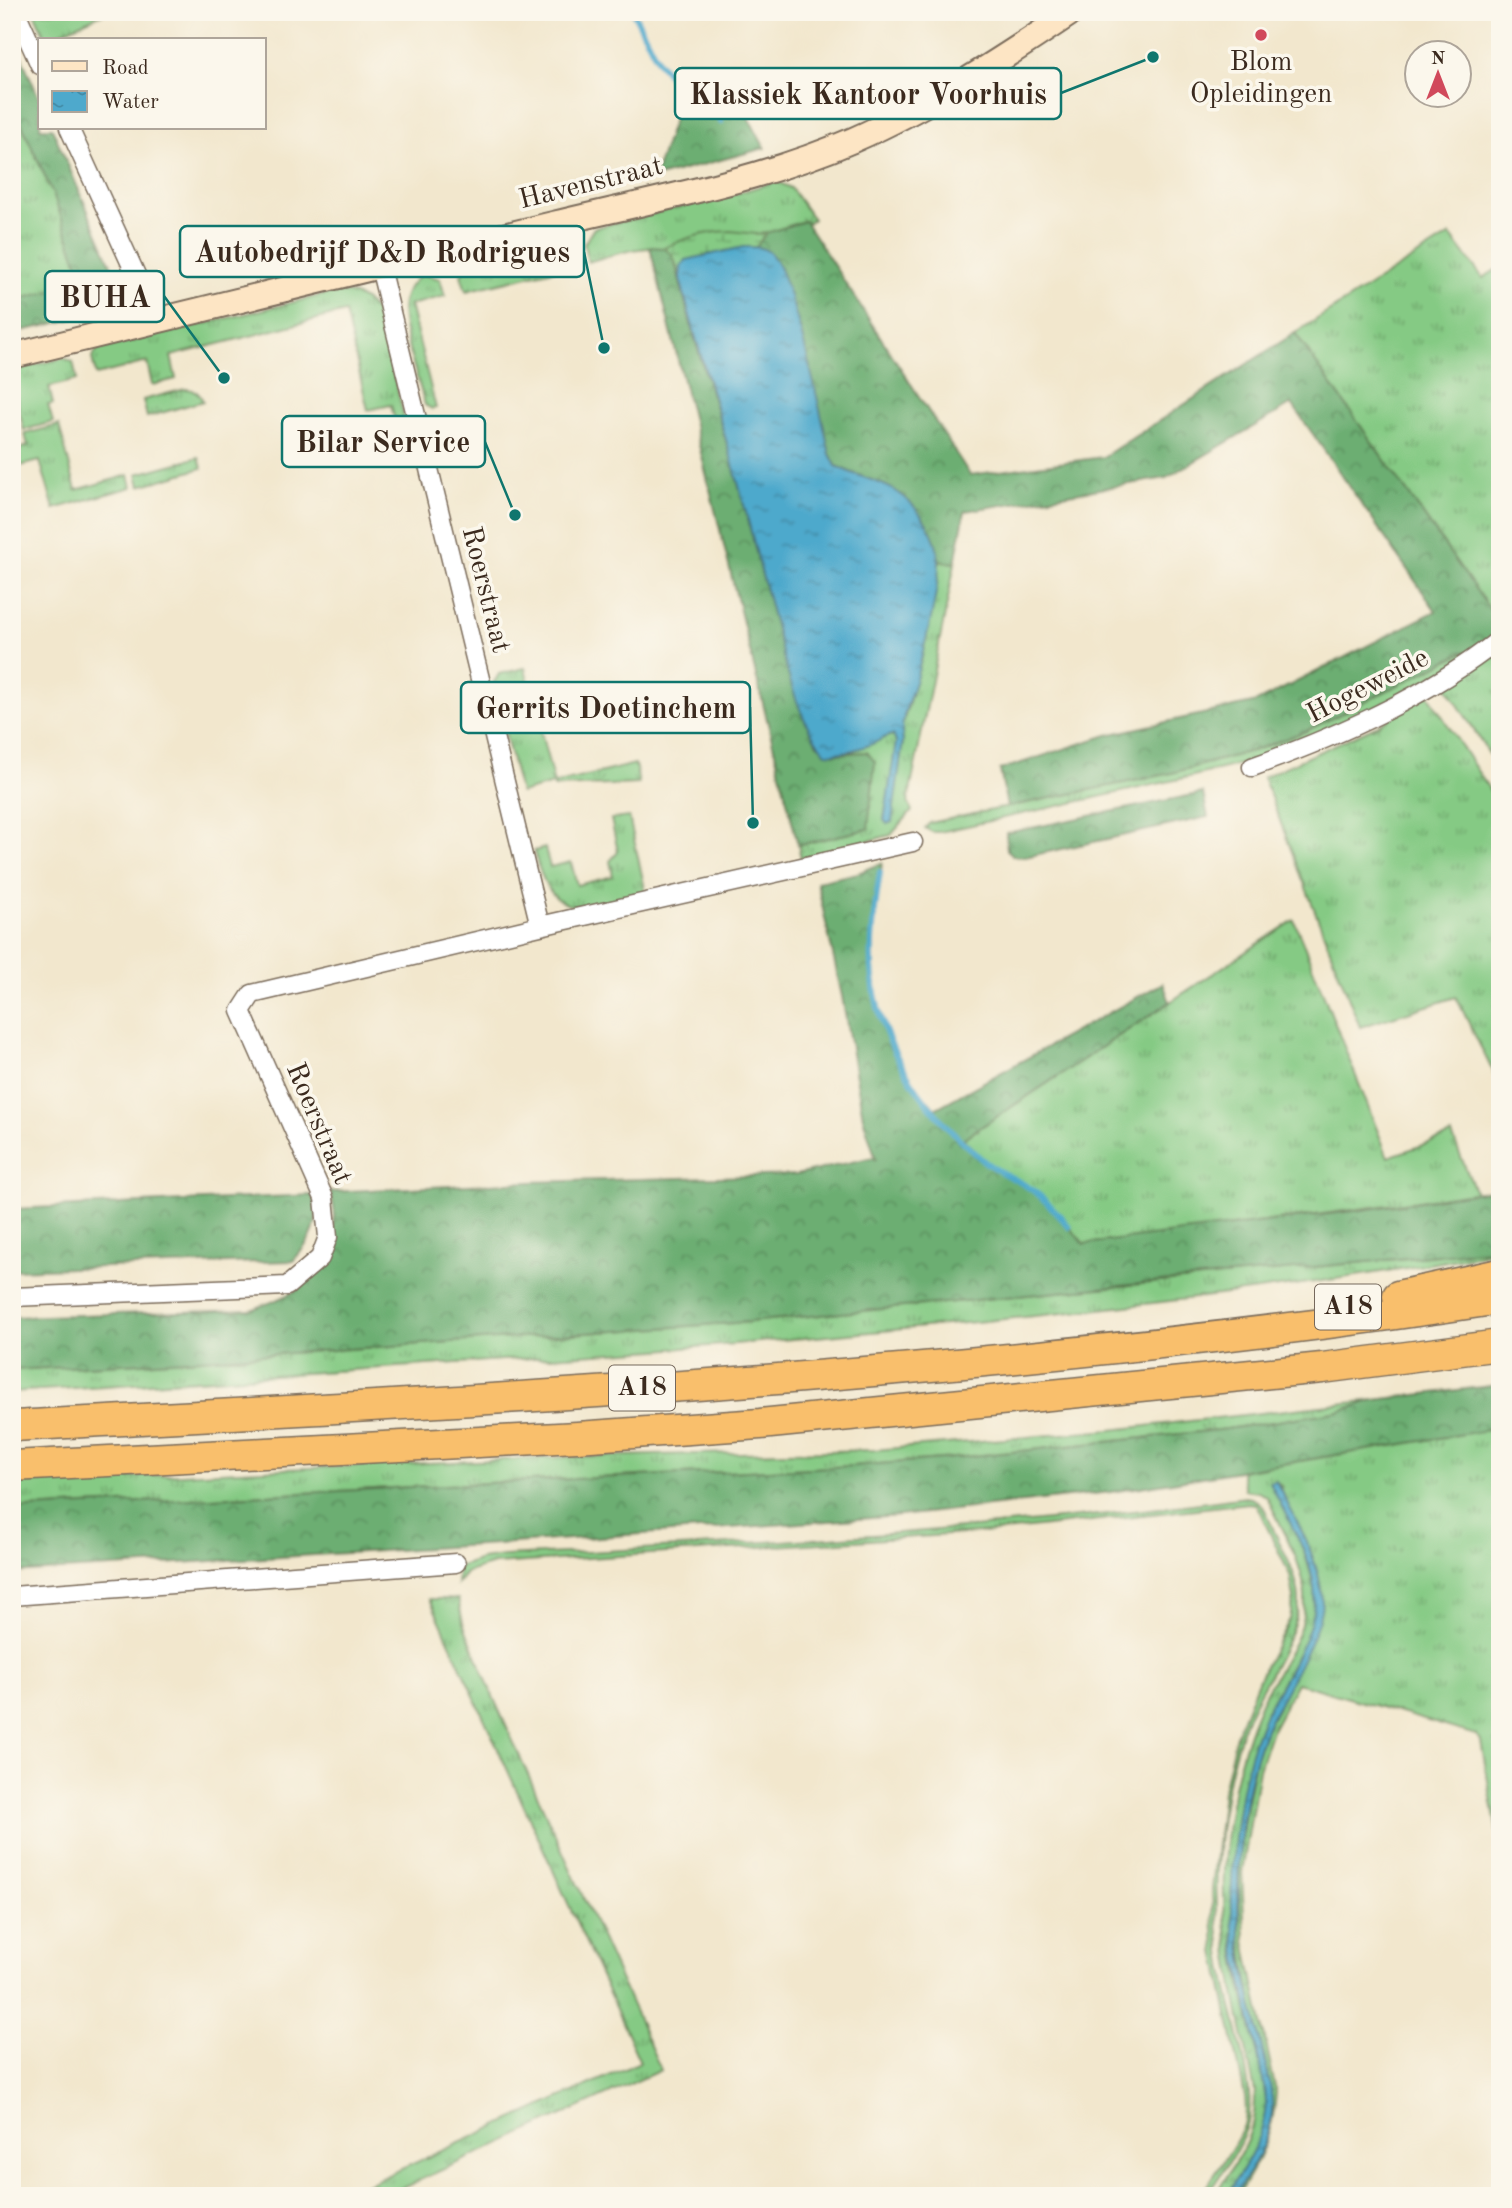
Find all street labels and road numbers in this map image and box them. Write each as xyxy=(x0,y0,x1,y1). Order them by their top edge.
street label: Havenstraat xyxy=(516,153,666,215)
street label: Roerstraat xyxy=(456,524,514,656)
street label: Hogeweide xyxy=(1303,644,1433,730)
street label: Roerstraat xyxy=(280,1059,356,1189)
road number: A18 xyxy=(1315,1284,1381,1330)
road number: A18 xyxy=(609,1366,675,1410)

